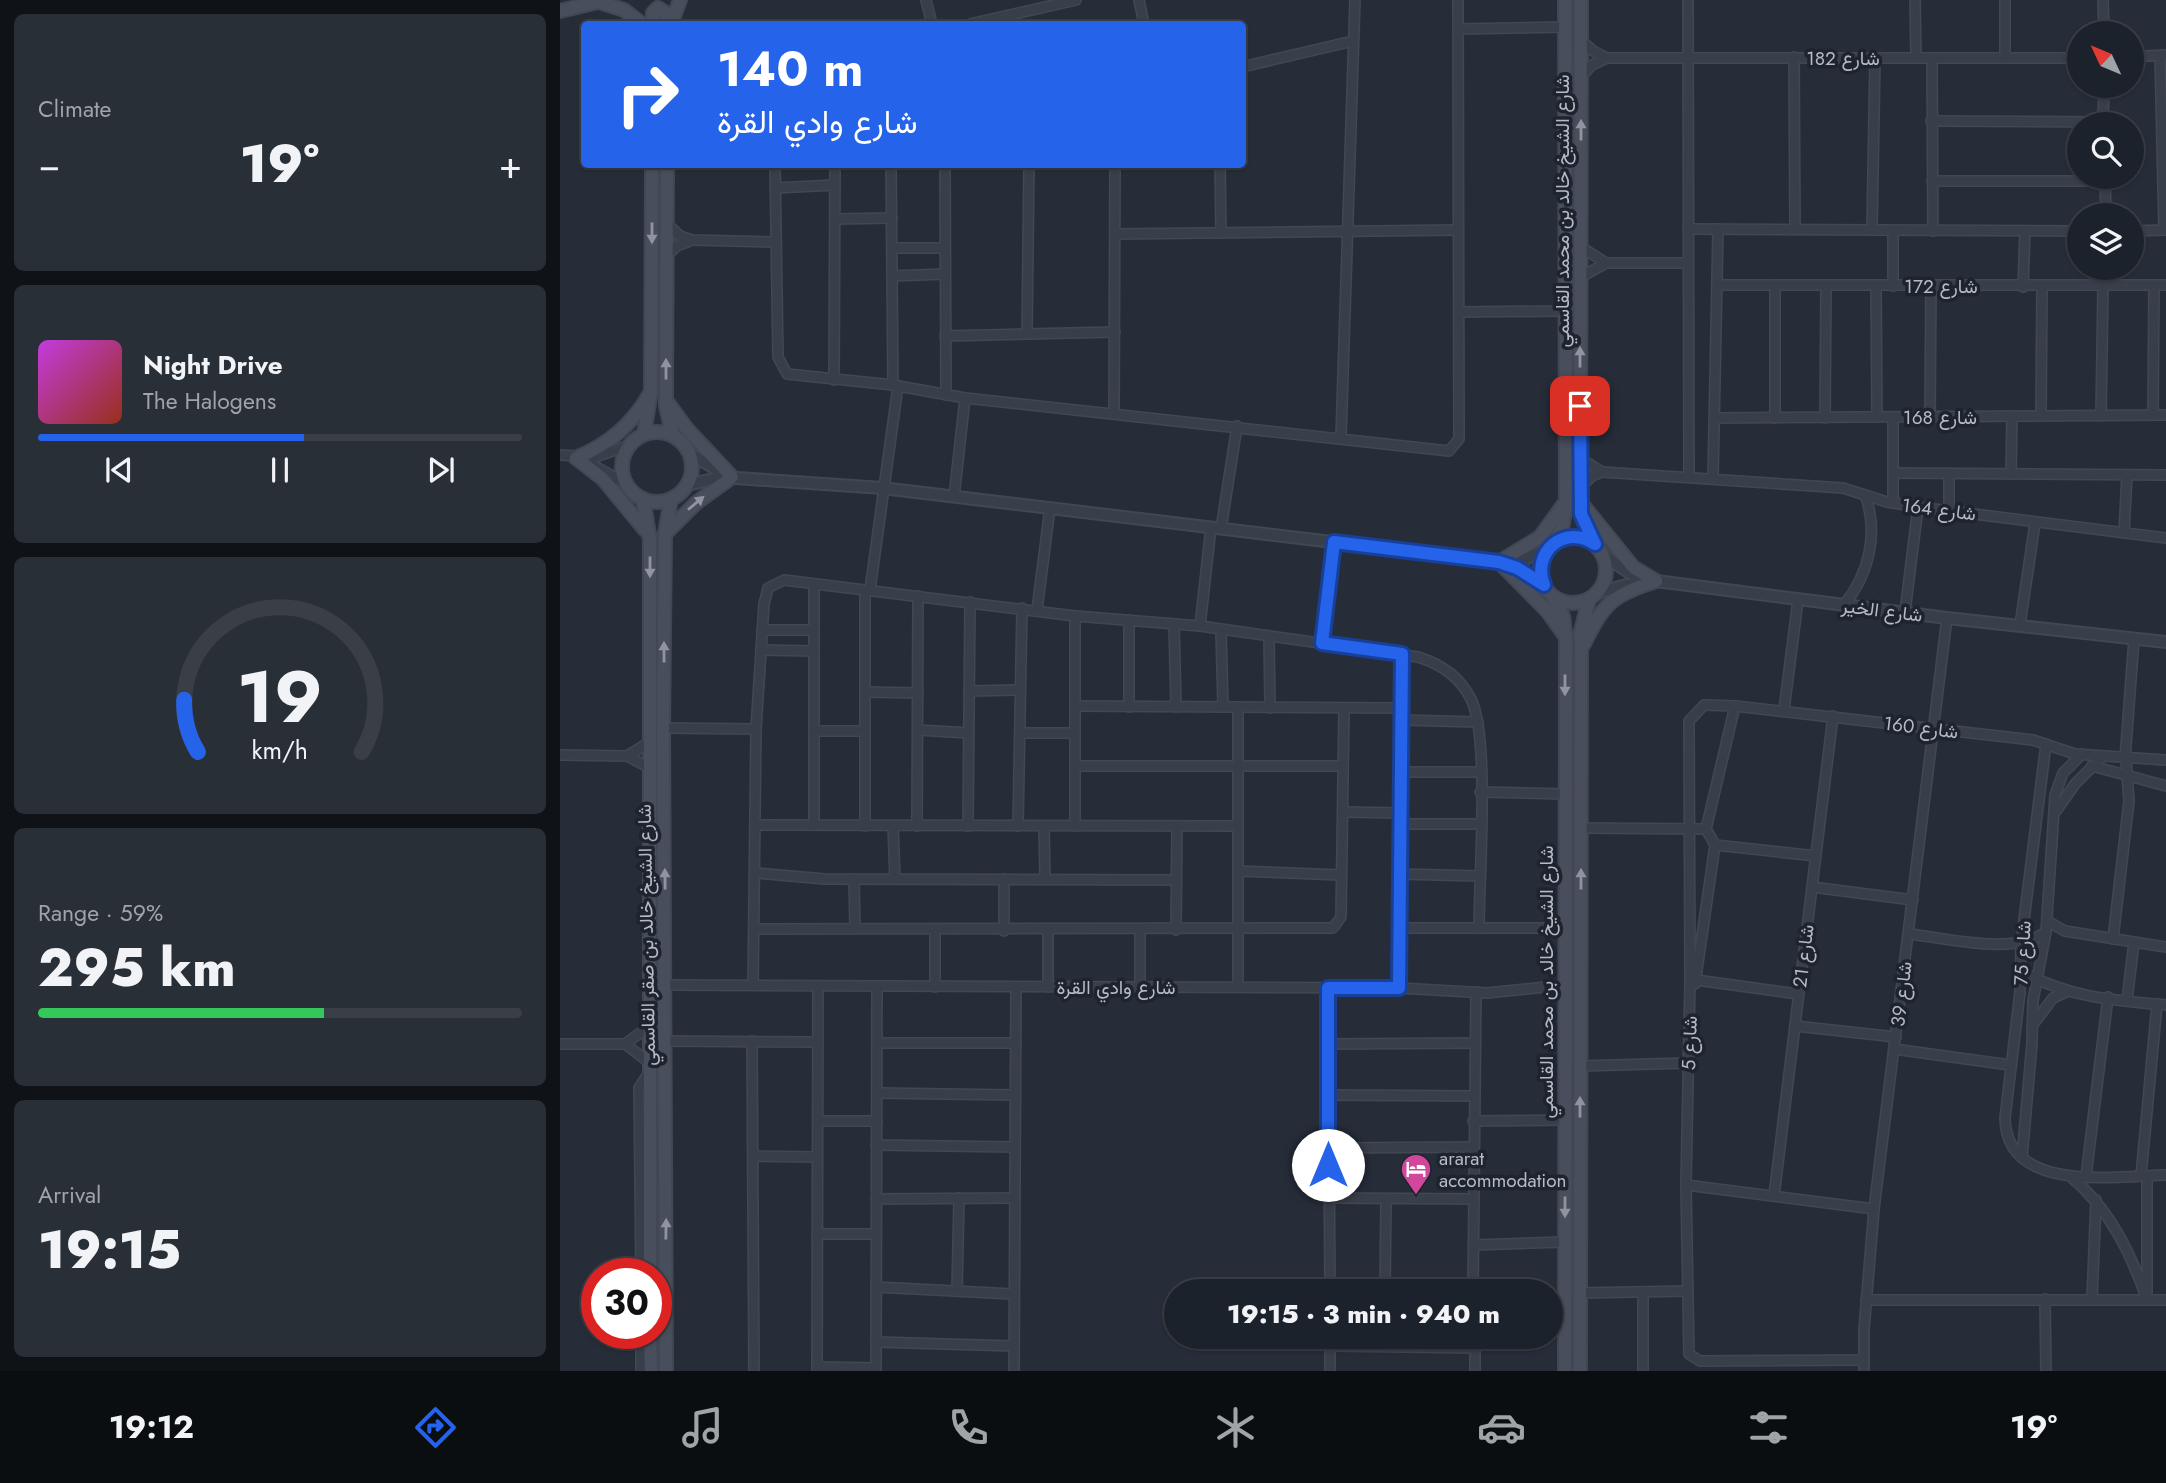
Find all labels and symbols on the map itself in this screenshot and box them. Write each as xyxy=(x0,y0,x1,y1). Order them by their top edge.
north arrow xyxy=(2067,21,2144,98)
street label: شارع 182 xyxy=(1806,45,1880,72)
street label: شارع الشيخ خالد بن محمد القاسمي xyxy=(1549,74,1578,348)
one-way arrow xyxy=(1575,118,1587,140)
one-way arrow xyxy=(646,222,658,244)
street label: شارع 172 xyxy=(1904,273,1978,300)
one-way arrow xyxy=(1574,346,1586,368)
one-way arrow xyxy=(660,357,672,379)
pin xyxy=(1550,376,1610,436)
street label: شارع 168 xyxy=(1903,404,1977,431)
street label: شارع 164 xyxy=(1900,492,1978,527)
one-way arrow xyxy=(688,496,705,511)
one-way arrow xyxy=(644,556,656,578)
street label: شارع الخير xyxy=(1839,592,1924,629)
one-way arrow xyxy=(658,641,670,663)
one-way arrow xyxy=(1560,675,1571,697)
street label: شارع 160 xyxy=(1882,710,1960,745)
street label: شارع الشيخ خالد بن صقر القاسمي xyxy=(631,804,664,1066)
street label: شارع الشيخ خالد بن محمد القاسمي xyxy=(1533,845,1562,1119)
one-way arrow xyxy=(659,868,671,890)
one-way arrow xyxy=(1575,868,1587,890)
street label: شارع 75 xyxy=(2007,920,2038,986)
street label: شارع 21 xyxy=(1786,923,1821,989)
street label: شارع 39 xyxy=(1884,960,1919,1028)
street label: شارع وادي القرة xyxy=(1057,974,1176,1003)
street label: شارع 5 xyxy=(1675,1015,1704,1071)
one-way arrow xyxy=(1574,1096,1586,1118)
position arrow xyxy=(1291,1128,1365,1202)
place label: ararat accommodation xyxy=(1439,1145,1567,1194)
hotel icon: ararat accommodation xyxy=(1399,1152,1433,1196)
one-way arrow xyxy=(1559,1196,1570,1218)
one-way arrow xyxy=(660,1218,672,1240)
speed limit sign: 30 xyxy=(581,1258,672,1349)

